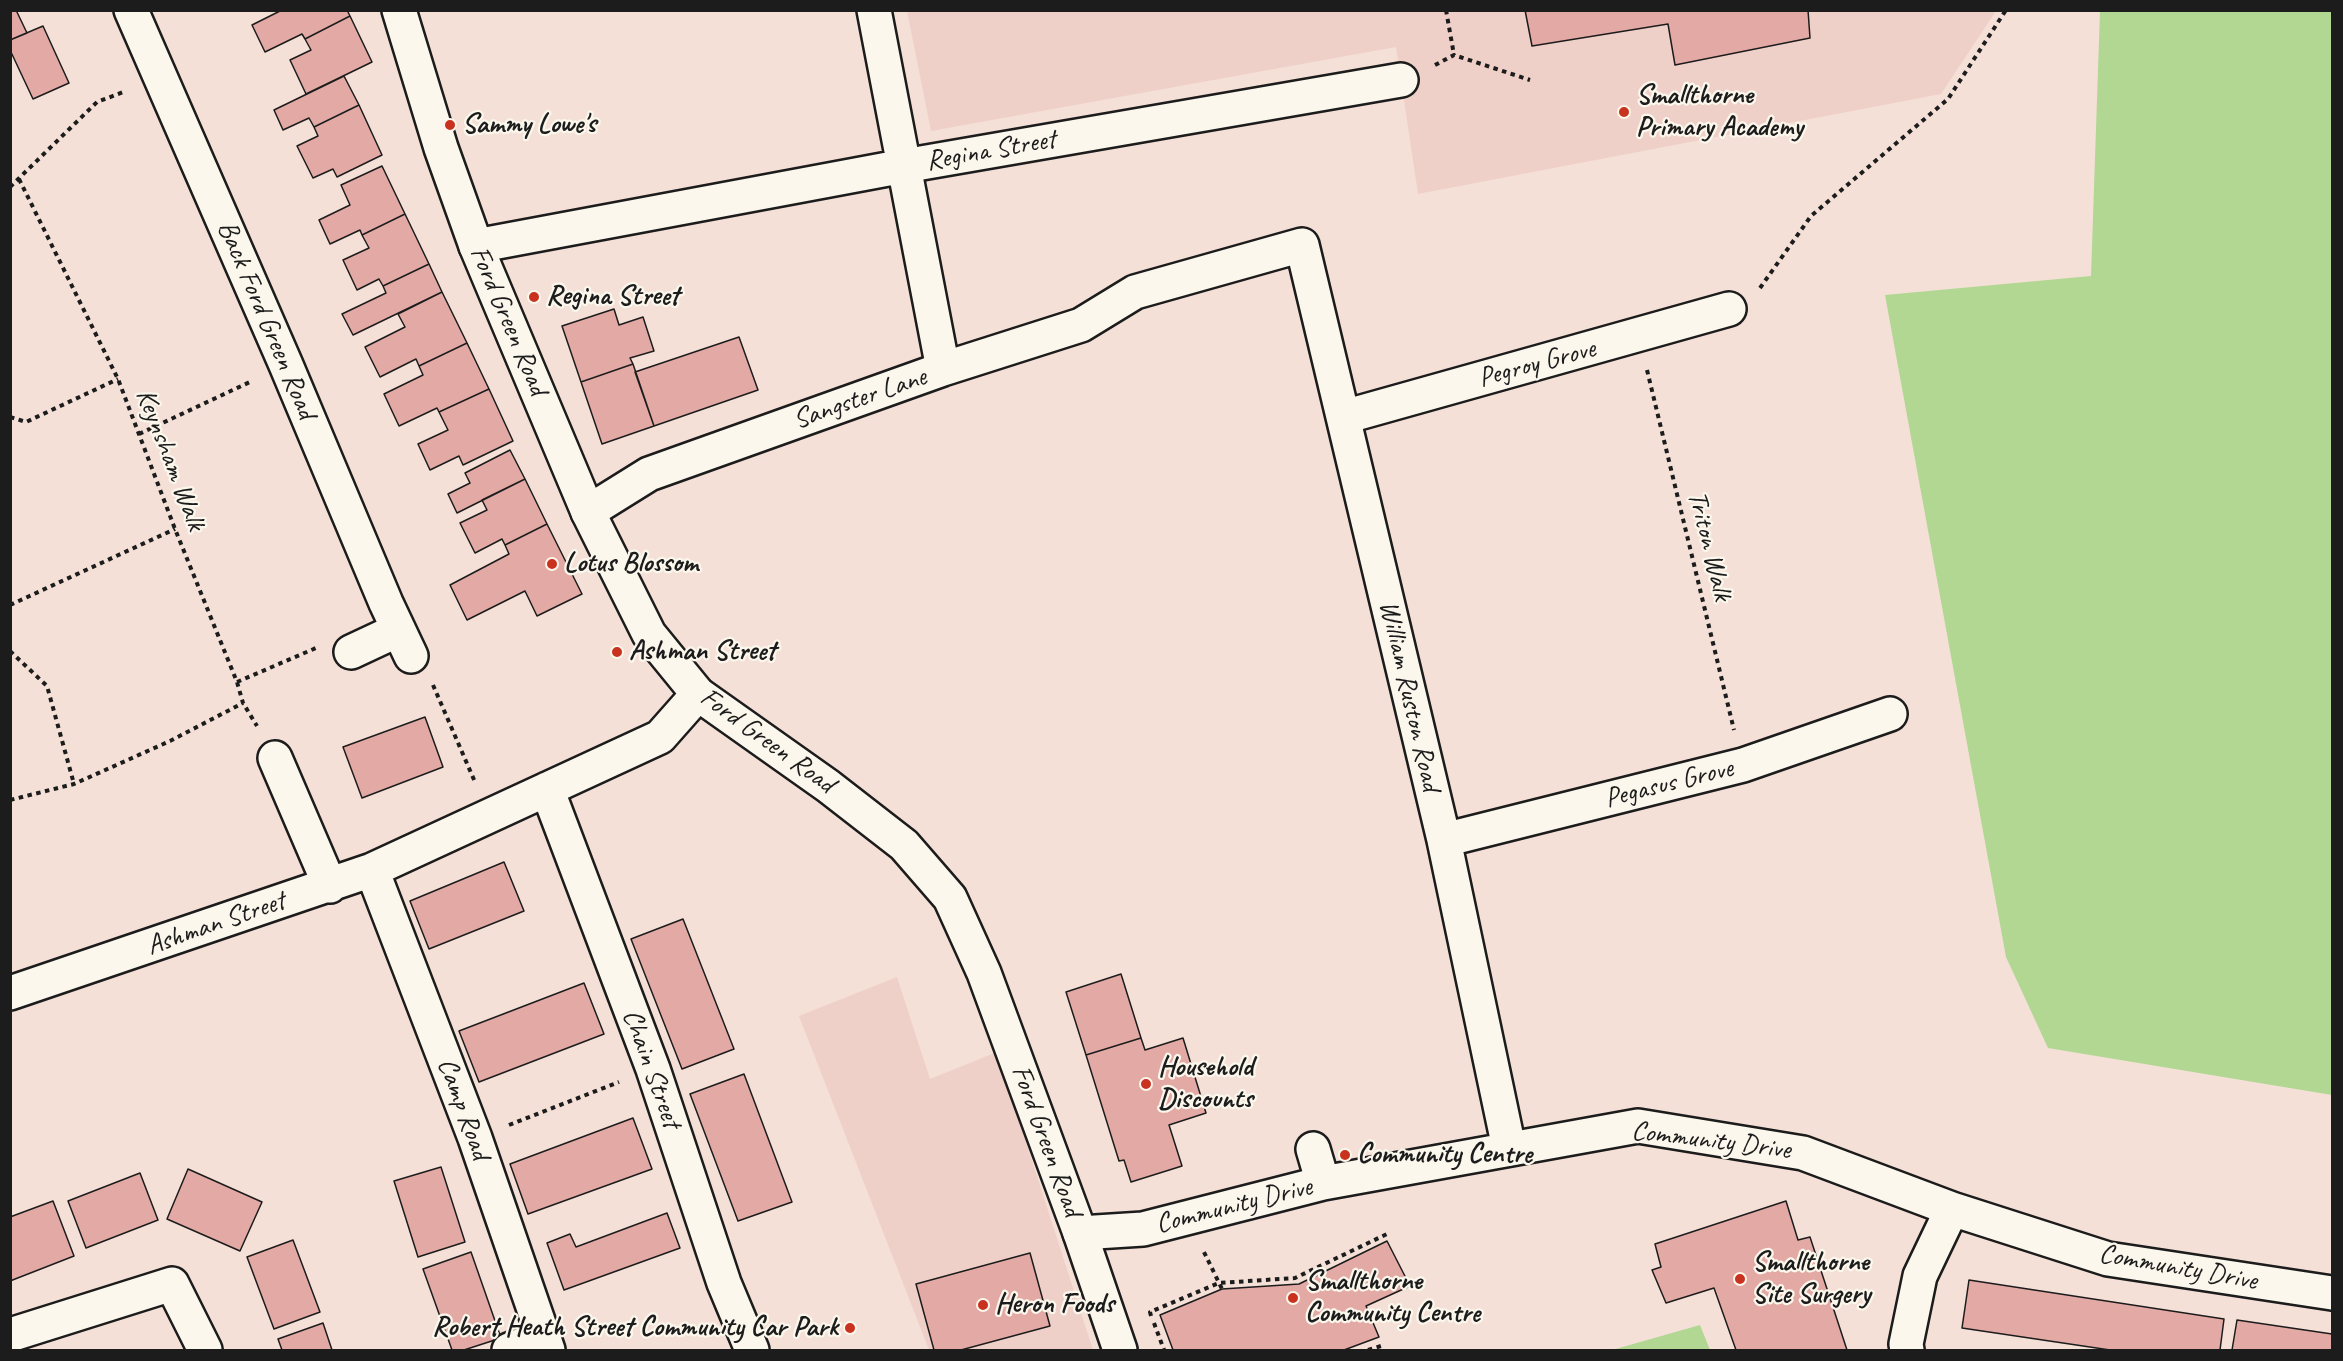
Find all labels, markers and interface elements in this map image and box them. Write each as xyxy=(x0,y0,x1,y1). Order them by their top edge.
place label: Smallthorne Primary Academy xyxy=(1636,79,1803,145)
marker: Smallthorne Primary Academy xyxy=(1617,105,1631,119)
place label: Sammy Lowe's xyxy=(462,108,596,142)
marker: Sammy Lowe's xyxy=(443,118,457,132)
street label: Regina Street xyxy=(924,123,1058,179)
street label: Back Ford Green Road xyxy=(209,216,323,424)
street label: Ford Green Road xyxy=(462,242,554,400)
place label: Regina Street xyxy=(546,280,679,314)
marker: Regina Street xyxy=(527,290,541,304)
street label: Pegroy Grove xyxy=(1475,332,1599,396)
street label: Sangster Lane xyxy=(789,361,931,437)
street label: Keynsham Walk xyxy=(128,384,212,536)
street label: Triton Walk xyxy=(1679,488,1739,604)
place label: Lotus Blossom xyxy=(564,547,698,581)
marker: Lotus Blossom xyxy=(545,557,559,571)
street label: William Ruston Road xyxy=(1371,598,1447,794)
place label: Ashman Street xyxy=(629,635,776,669)
marker: Ashman Street xyxy=(610,645,624,659)
street label: Ford Green Road xyxy=(693,681,841,801)
street label: Pegasus Grove xyxy=(1601,752,1737,816)
street label: Ashman Street xyxy=(142,885,290,963)
street label: Chain Street xyxy=(614,1005,688,1133)
place label: Household Discounts xyxy=(1158,1051,1253,1117)
street label: Camp Road xyxy=(429,1054,497,1164)
street label: Ford Green Road xyxy=(1003,1061,1089,1221)
marker: Household Discounts xyxy=(1139,1077,1153,1091)
street label: Community Drive xyxy=(1630,1115,1792,1167)
place label: Community Centre xyxy=(1357,1138,1532,1172)
marker: Community Centre xyxy=(1338,1148,1352,1162)
street label: Community Drive xyxy=(1152,1170,1316,1242)
street label: Community Drive xyxy=(2096,1238,2260,1298)
place label: Smallthorne Site Surgery xyxy=(1752,1246,1870,1312)
place label: Smallthorne Community Centre xyxy=(1305,1265,1480,1331)
marker: Smallthorne Site Surgery xyxy=(1733,1272,1747,1286)
place label: Heron Foods xyxy=(995,1288,1114,1322)
marker: Smallthorne Community Centre xyxy=(1286,1291,1300,1305)
marker: Heron Foods xyxy=(976,1298,990,1312)
place label: Robert Heath Street Community Car Park xyxy=(432,1311,838,1345)
marker: Robert Heath Street Community Car Park xyxy=(843,1321,857,1335)

